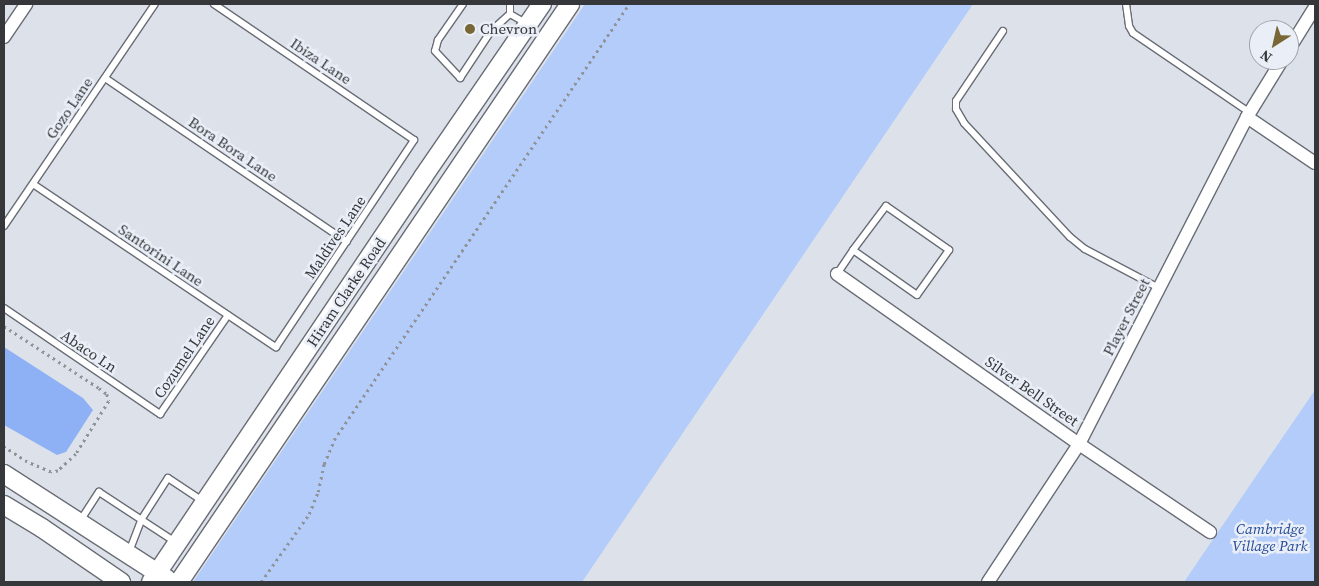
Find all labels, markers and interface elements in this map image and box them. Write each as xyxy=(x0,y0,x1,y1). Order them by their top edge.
place label: Chevron xyxy=(480,20,537,38)
north arrow xyxy=(1249,20,1299,70)
marker: Chevron xyxy=(464,23,476,35)
street label: Ibiza Lane xyxy=(287,34,355,88)
text: N xyxy=(1256,45,1276,68)
street label: Gozo Lane xyxy=(42,74,96,142)
street label: Bora Bora Lane xyxy=(185,113,281,185)
street label: Maldives Lane xyxy=(301,192,369,282)
street label: Santorini Lane xyxy=(115,220,207,290)
street label: Hiram Clarke Road xyxy=(303,234,389,350)
street label: Player Street xyxy=(1099,275,1153,359)
street label: Cozumel Lane xyxy=(150,312,218,402)
street label: Abaco Ln xyxy=(58,326,120,376)
street label: Silver Bell Street xyxy=(982,352,1082,430)
park label: Cambridge Village Park xyxy=(1232,519,1308,554)

